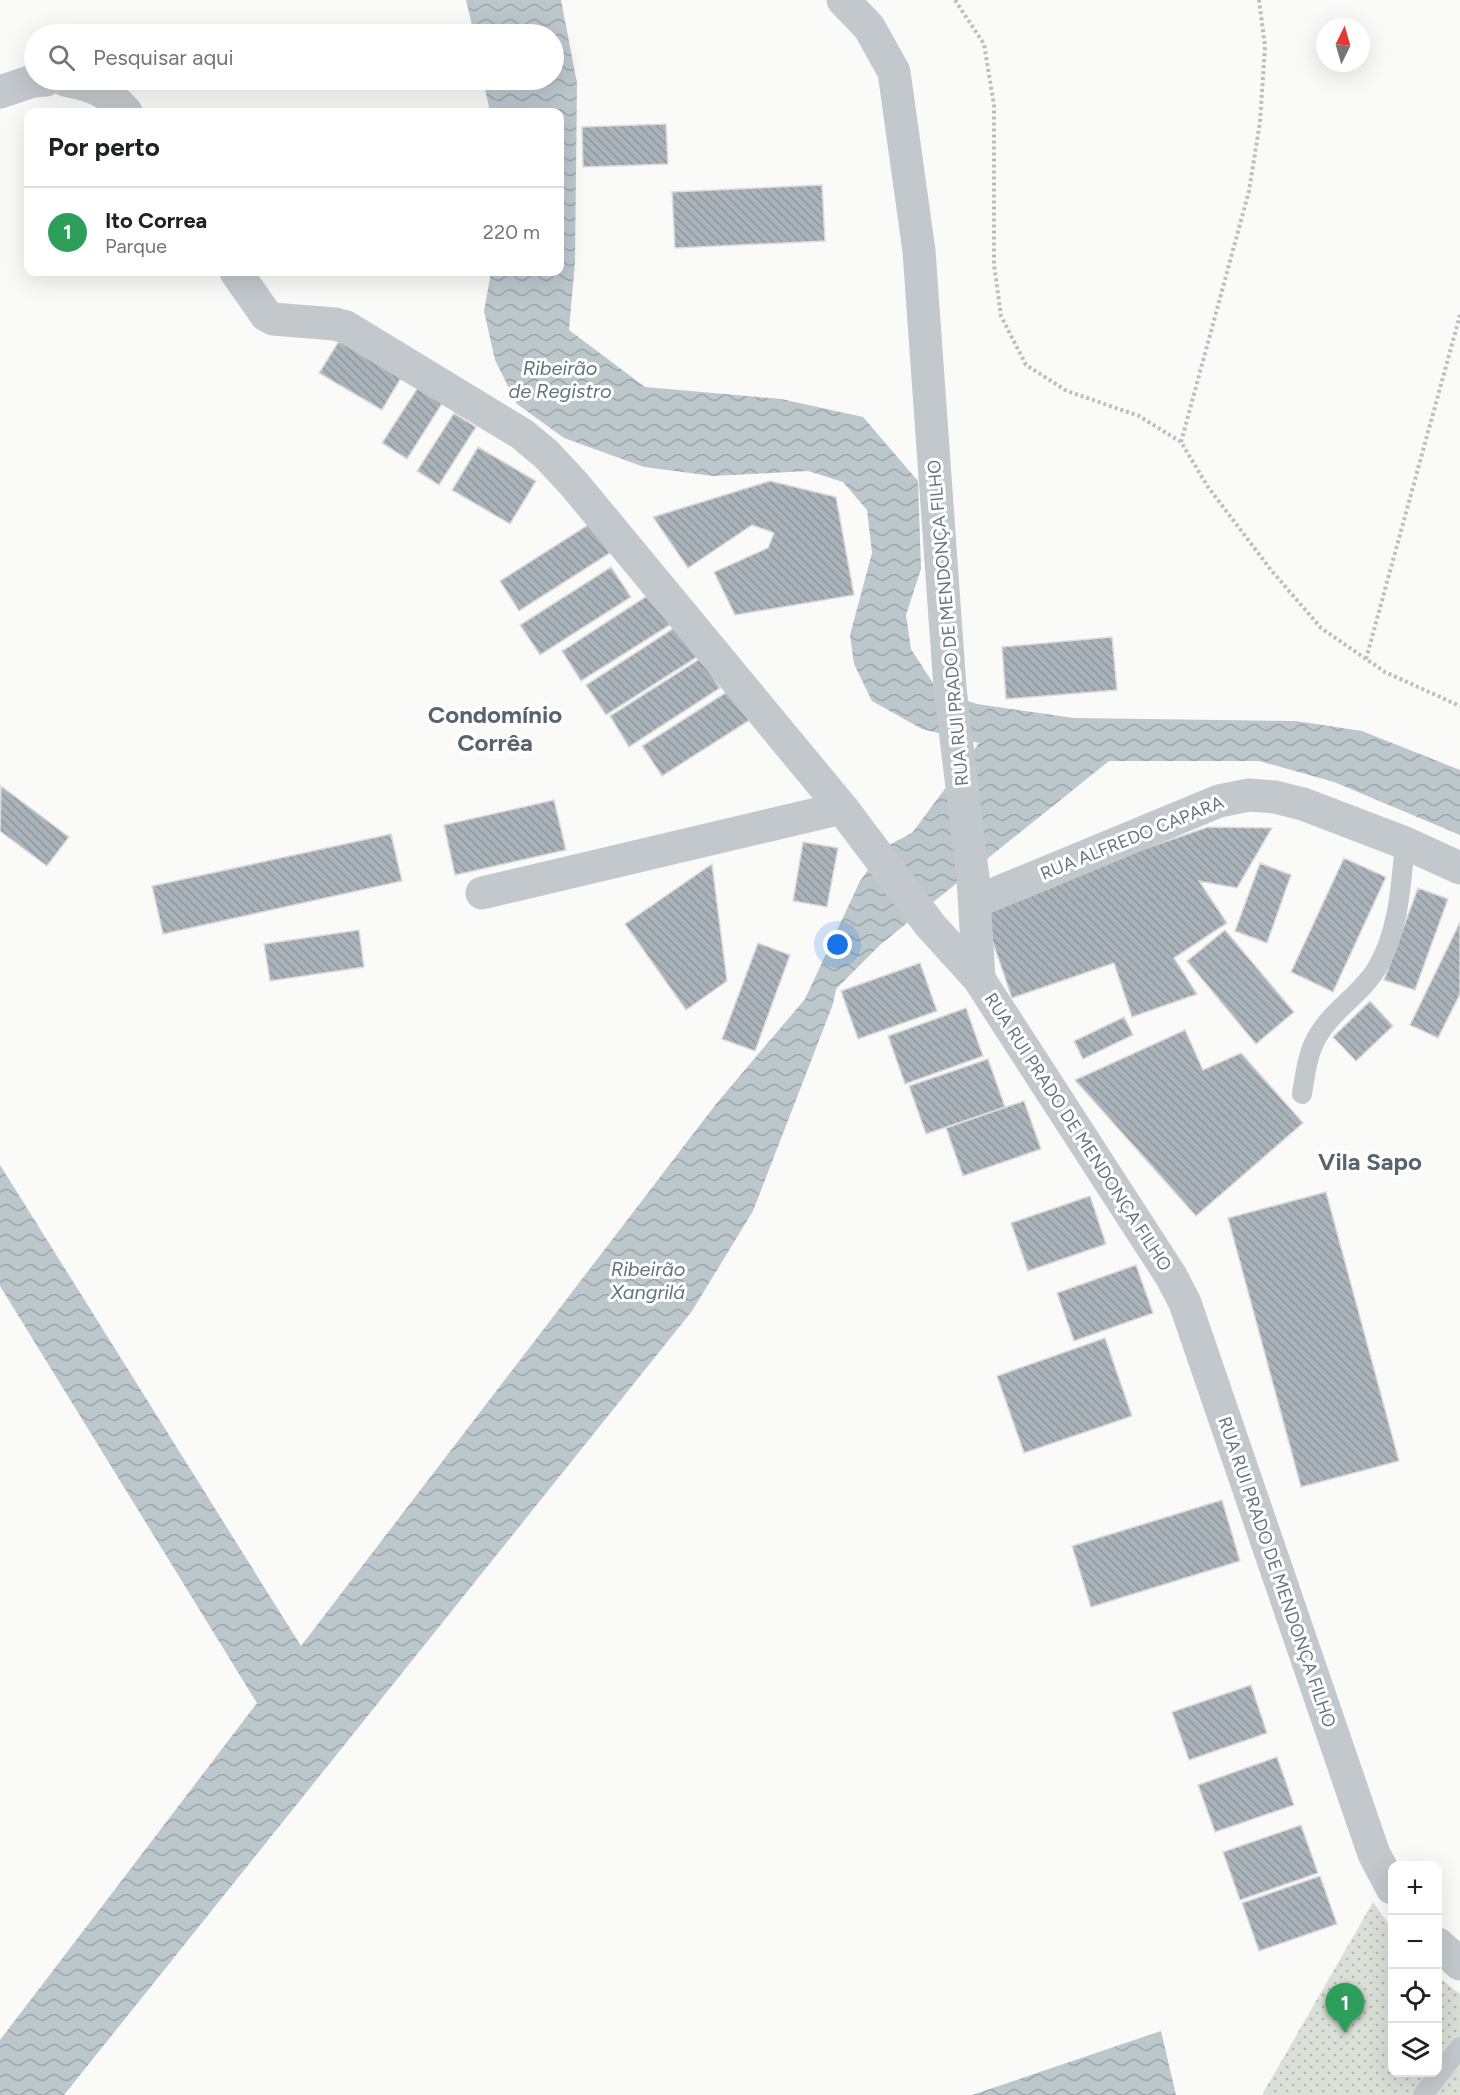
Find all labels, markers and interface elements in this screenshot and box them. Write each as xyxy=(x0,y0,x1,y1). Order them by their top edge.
north arrow xyxy=(1316,18,1370,72)
search box xyxy=(24,24,564,90)
icon: search xyxy=(45,41,78,74)
text: Pesquisar aqui xyxy=(93,44,234,71)
text: Por perto xyxy=(48,131,160,163)
text: Ito Correa xyxy=(105,207,207,234)
text: 1 xyxy=(63,220,72,244)
text: 220 m xyxy=(483,220,540,244)
text: Parque xyxy=(105,234,167,258)
water label: Ribeirão de Registro xyxy=(508,356,612,403)
street label: RUA RUI PRADO DE MENDONÇA FILHO xyxy=(923,459,973,787)
district label: Condomínio Corrêa xyxy=(428,700,562,757)
street label: RUA ALFREDO CAPARA xyxy=(1037,791,1227,885)
your location xyxy=(823,930,852,959)
street label: RUA RUI PRADO DE MENDONÇA FILHO xyxy=(980,989,1176,1275)
district label: Vila Sapo xyxy=(1318,1147,1422,1176)
water label: Ribeirão Xangrilá xyxy=(610,1257,686,1304)
street label: RUA RUI PRADO DE MENDONÇA FILHO xyxy=(1213,1414,1341,1730)
map controls xyxy=(1388,1861,1442,2077)
button: + xyxy=(1388,1861,1442,1915)
button: − xyxy=(1388,1915,1442,1969)
button: locate xyxy=(1388,1969,1442,2023)
pin: 1 xyxy=(1326,1984,1364,2033)
button: layers xyxy=(1388,2023,1442,2077)

